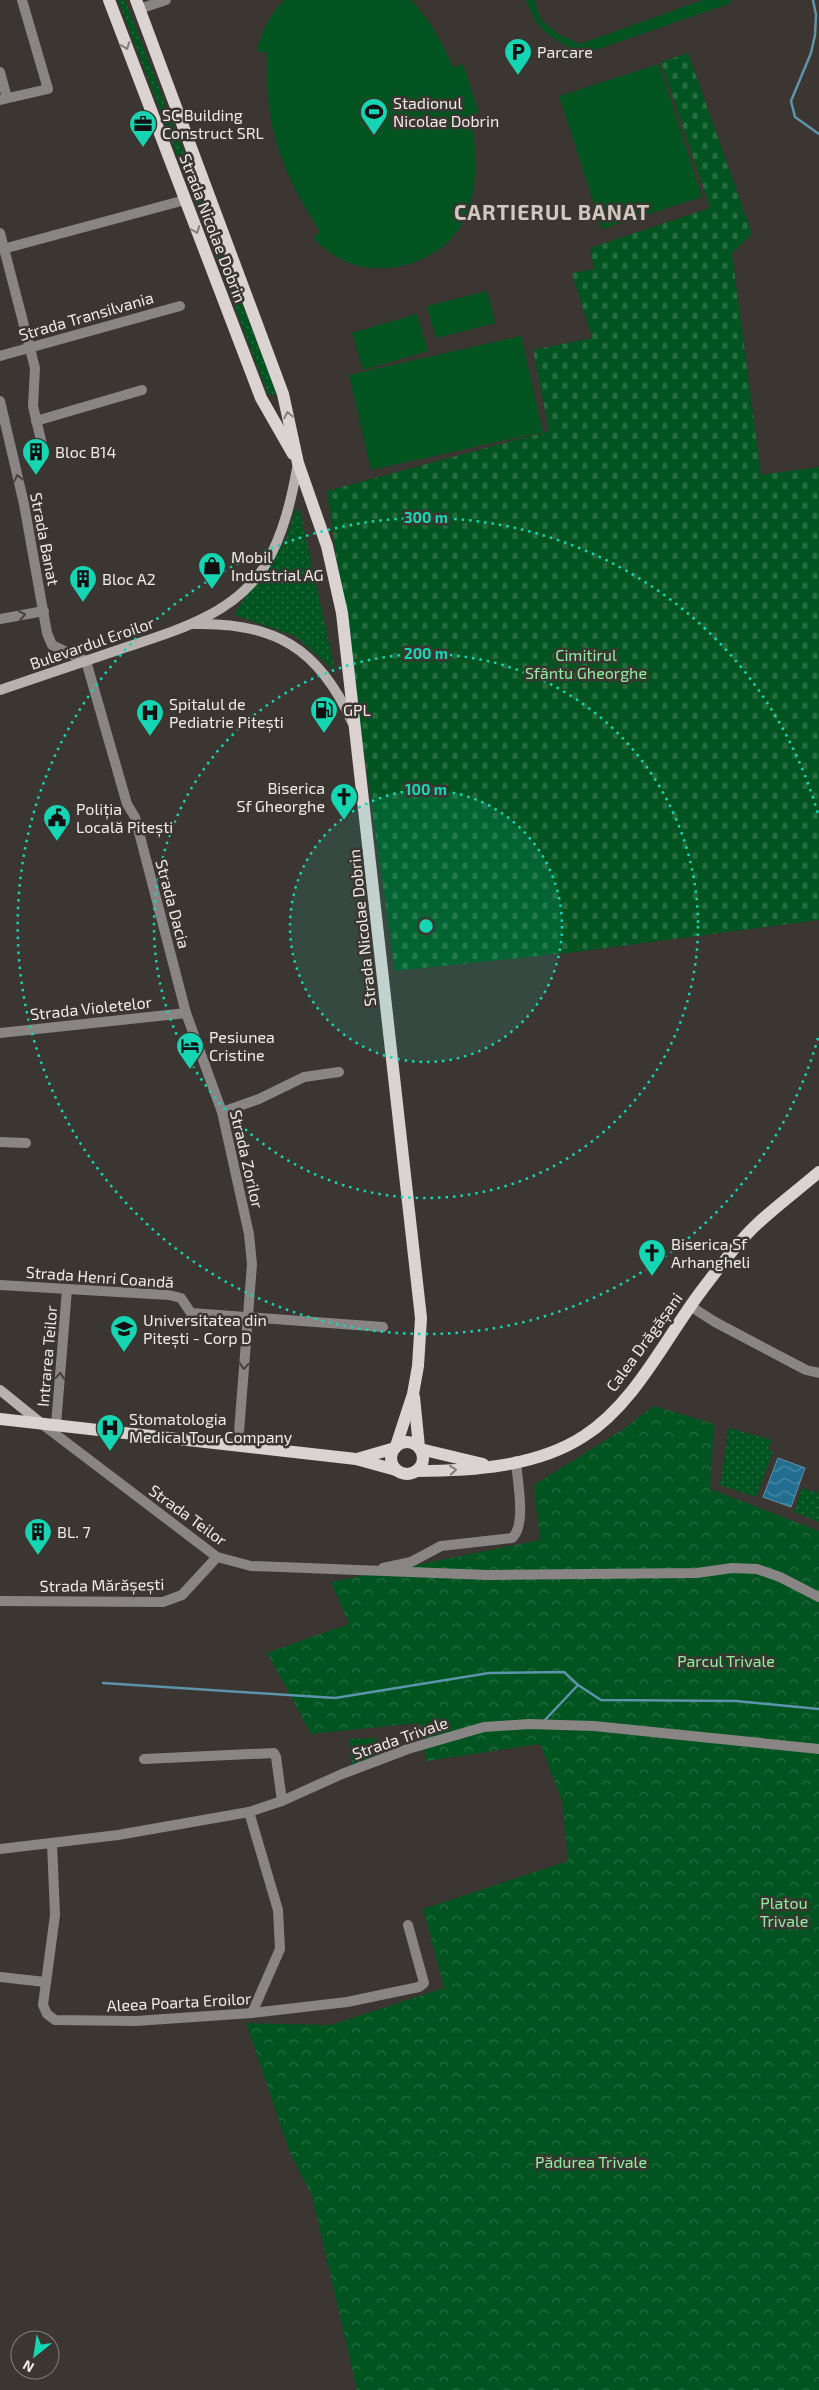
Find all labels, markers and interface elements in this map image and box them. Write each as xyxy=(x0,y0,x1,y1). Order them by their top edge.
parking icon: Parcare xyxy=(503,37,533,76)
one-way arrow xyxy=(120,41,130,49)
place label: Parcare xyxy=(537,42,593,61)
place label: Stadionul Nicolae Dobrin xyxy=(393,93,499,130)
sports icon: Stadionul Nicolae Dobrin xyxy=(359,97,389,136)
place label: SC Building Construct SRL xyxy=(162,105,264,142)
office icon: SC Building Construct SRL xyxy=(128,109,158,148)
street label: Strada Nicolae Dobrin xyxy=(176,151,251,305)
district label: CARTIERUL BANAT xyxy=(454,199,650,224)
one-way arrow xyxy=(190,226,200,234)
street label: Strada Transilvania xyxy=(16,287,155,344)
one-way arrow xyxy=(283,411,294,420)
building icon: Bloc B14 xyxy=(21,437,51,476)
place label: Bloc B14 xyxy=(55,442,116,461)
one-way arrow xyxy=(13,473,24,482)
street label: Strada Banat xyxy=(27,491,64,587)
text: 300 m xyxy=(404,508,448,526)
place label: Mobil Industrial AG xyxy=(231,547,324,584)
shop icon: Mobil Industrial AG xyxy=(197,551,227,590)
building icon: Bloc A2 xyxy=(68,564,98,603)
place label: Bloc A2 xyxy=(102,569,156,588)
one-way arrow xyxy=(17,611,26,621)
street label: Bulevardul Eroilor xyxy=(27,612,157,673)
text: 200 m xyxy=(404,644,448,662)
park label: Cimitirul Sfântu Gheorghe xyxy=(525,645,647,682)
place label: Spitalul de Pediatrie Pitești xyxy=(169,694,284,733)
fuel station icon: GPL xyxy=(309,695,339,734)
hospital icon: Spitalul de Pediatrie Pitești xyxy=(135,698,165,737)
place label: GPL xyxy=(343,700,371,719)
place label: Biserica Sf Gheorghe xyxy=(237,778,325,815)
text: 100 m xyxy=(405,780,447,798)
church icon: Biserica Sf Gheorghe xyxy=(329,782,359,821)
place label: Poliția Locală Pitești xyxy=(76,799,173,838)
public building icon: Poliția Locală Pitești xyxy=(42,803,72,842)
street label: Strada Nicolae Dobrin xyxy=(344,849,379,1008)
street label: Strada Dacia xyxy=(152,857,195,951)
centre of rings xyxy=(417,917,435,935)
street label: Strada Violetelor xyxy=(29,992,153,1023)
place label: Pesiunea Cristine xyxy=(209,1027,275,1064)
hotel icon: Pesiunea Cristine xyxy=(175,1031,205,1070)
street label: Strada Zorilor xyxy=(227,1108,268,1211)
place label: Biserica Sf Arhangheli xyxy=(671,1234,750,1271)
church icon: Biserica Sf Arhangheli xyxy=(637,1238,667,1277)
street label: Strada Henri Coandă xyxy=(25,1262,175,1291)
street label: Calea Drăgășani xyxy=(601,1289,687,1396)
street label: Intrarea Teilor xyxy=(33,1304,60,1408)
place label: Universitatea din Pitești - Corp D xyxy=(143,1310,267,1349)
school or university icon: Universitatea din Pitești - Corp D xyxy=(109,1314,139,1353)
one-way arrow xyxy=(239,1362,250,1370)
one-way arrow xyxy=(54,1372,65,1380)
place label: Stomatologia Medical Tour Company xyxy=(129,1409,293,1446)
hospital icon: Stomatologia Medical Tour Company xyxy=(95,1413,125,1452)
one-way arrow xyxy=(449,1465,457,1476)
street label: Strada Teilor xyxy=(146,1480,231,1550)
building icon: BL. 7 xyxy=(23,1517,53,1556)
place label: BL. 7 xyxy=(57,1522,91,1541)
street label: Strada Mărășești xyxy=(40,1574,164,1597)
park label: Parcul Trivale xyxy=(677,1651,775,1670)
street label: Strada Trivale xyxy=(349,1712,450,1763)
park label: Platou Trivale xyxy=(760,1893,808,1930)
street label: Aleea Poarta Eroilor xyxy=(106,1988,252,2015)
park label: Pădurea Trivale xyxy=(535,2152,647,2171)
north arrow xyxy=(10,2330,60,2380)
text: N xyxy=(20,2357,37,2377)

